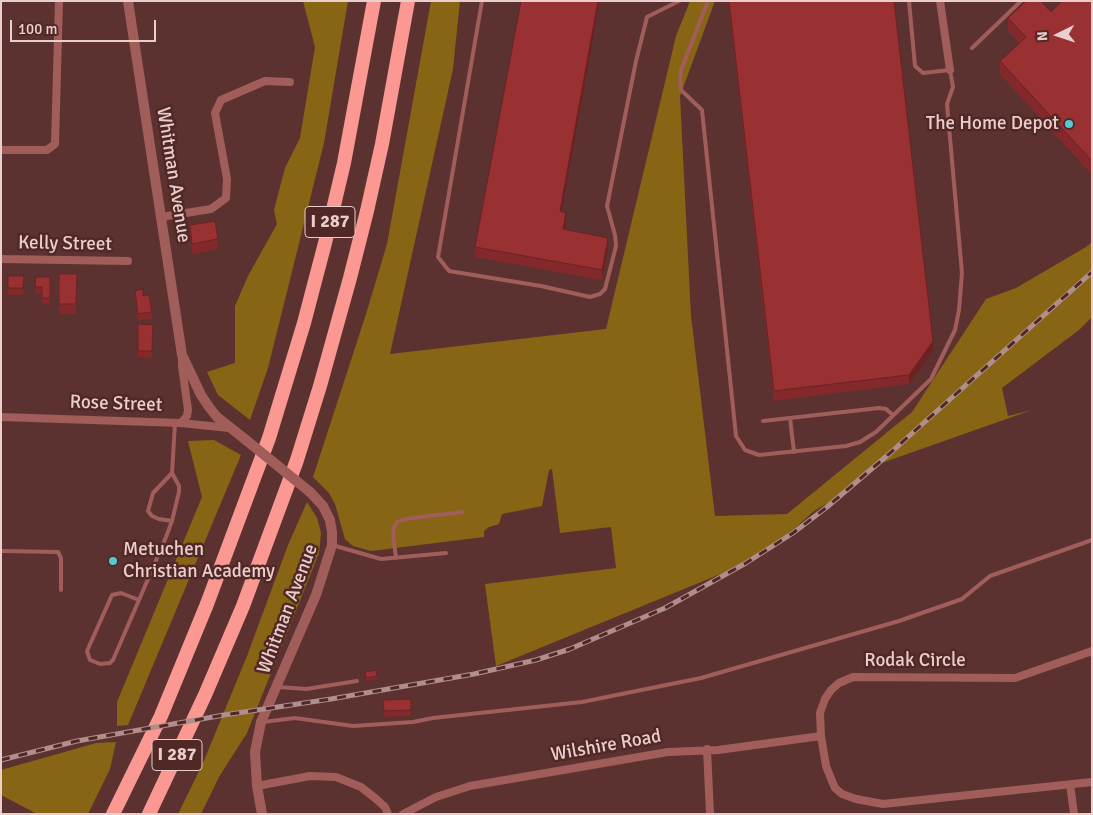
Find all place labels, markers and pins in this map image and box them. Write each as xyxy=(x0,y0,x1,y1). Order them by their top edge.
place label: The Home Depot xyxy=(926,113,1059,135)
marker: The Home Depot xyxy=(1063,118,1075,130)
place label: Metuchen Christian Academy xyxy=(123,539,275,583)
marker: Metuchen Christian Academy xyxy=(107,555,119,567)

